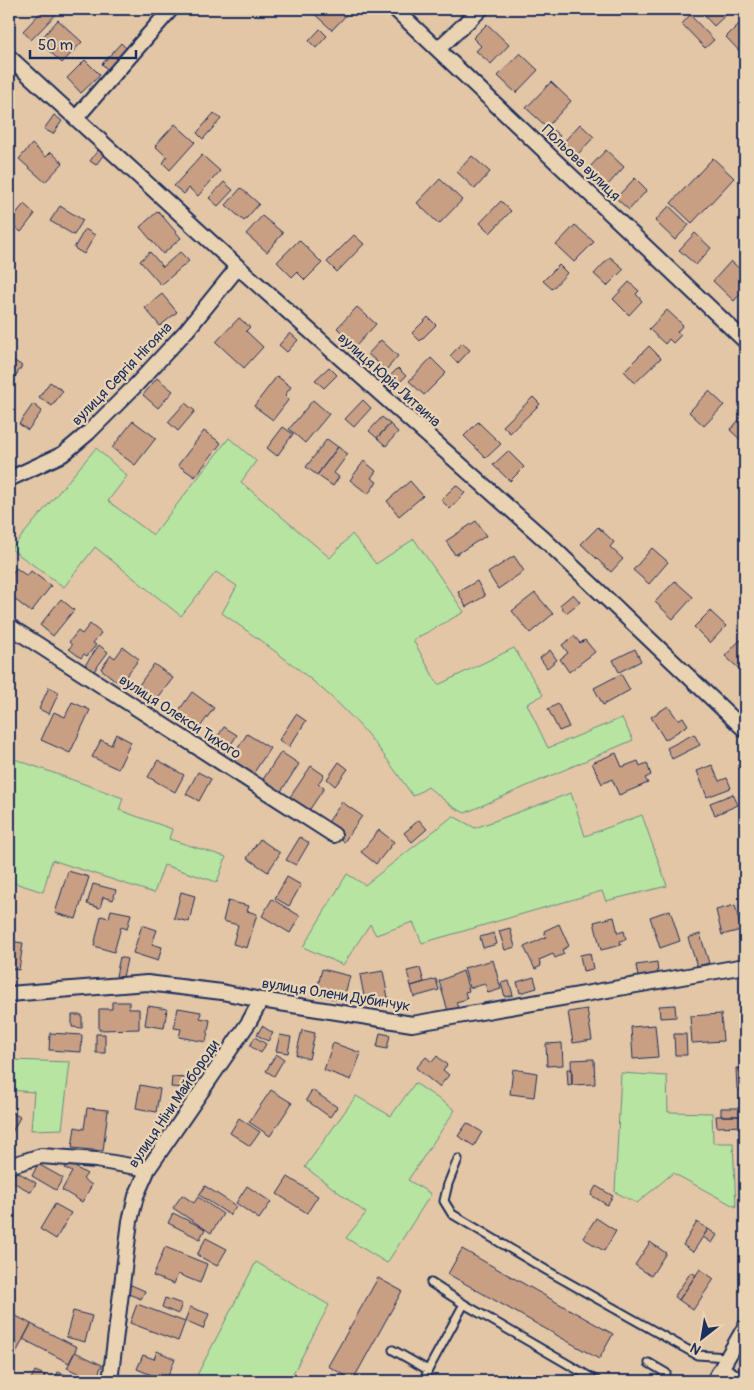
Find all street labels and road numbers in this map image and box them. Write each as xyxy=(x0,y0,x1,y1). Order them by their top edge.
street label: Польова вулиця xyxy=(538,121,624,205)
street label: вулиця Сергія Нігояна xyxy=(68,318,176,430)
street label: вулиця Юрія Литвина xyxy=(333,329,445,431)
street label: вулиця Олекси Тихого xyxy=(115,670,245,764)
street label: вулиця Олени Дубинчук xyxy=(260,974,412,1016)
street label: вулиця Ніни Майбороди xyxy=(124,1036,224,1172)

